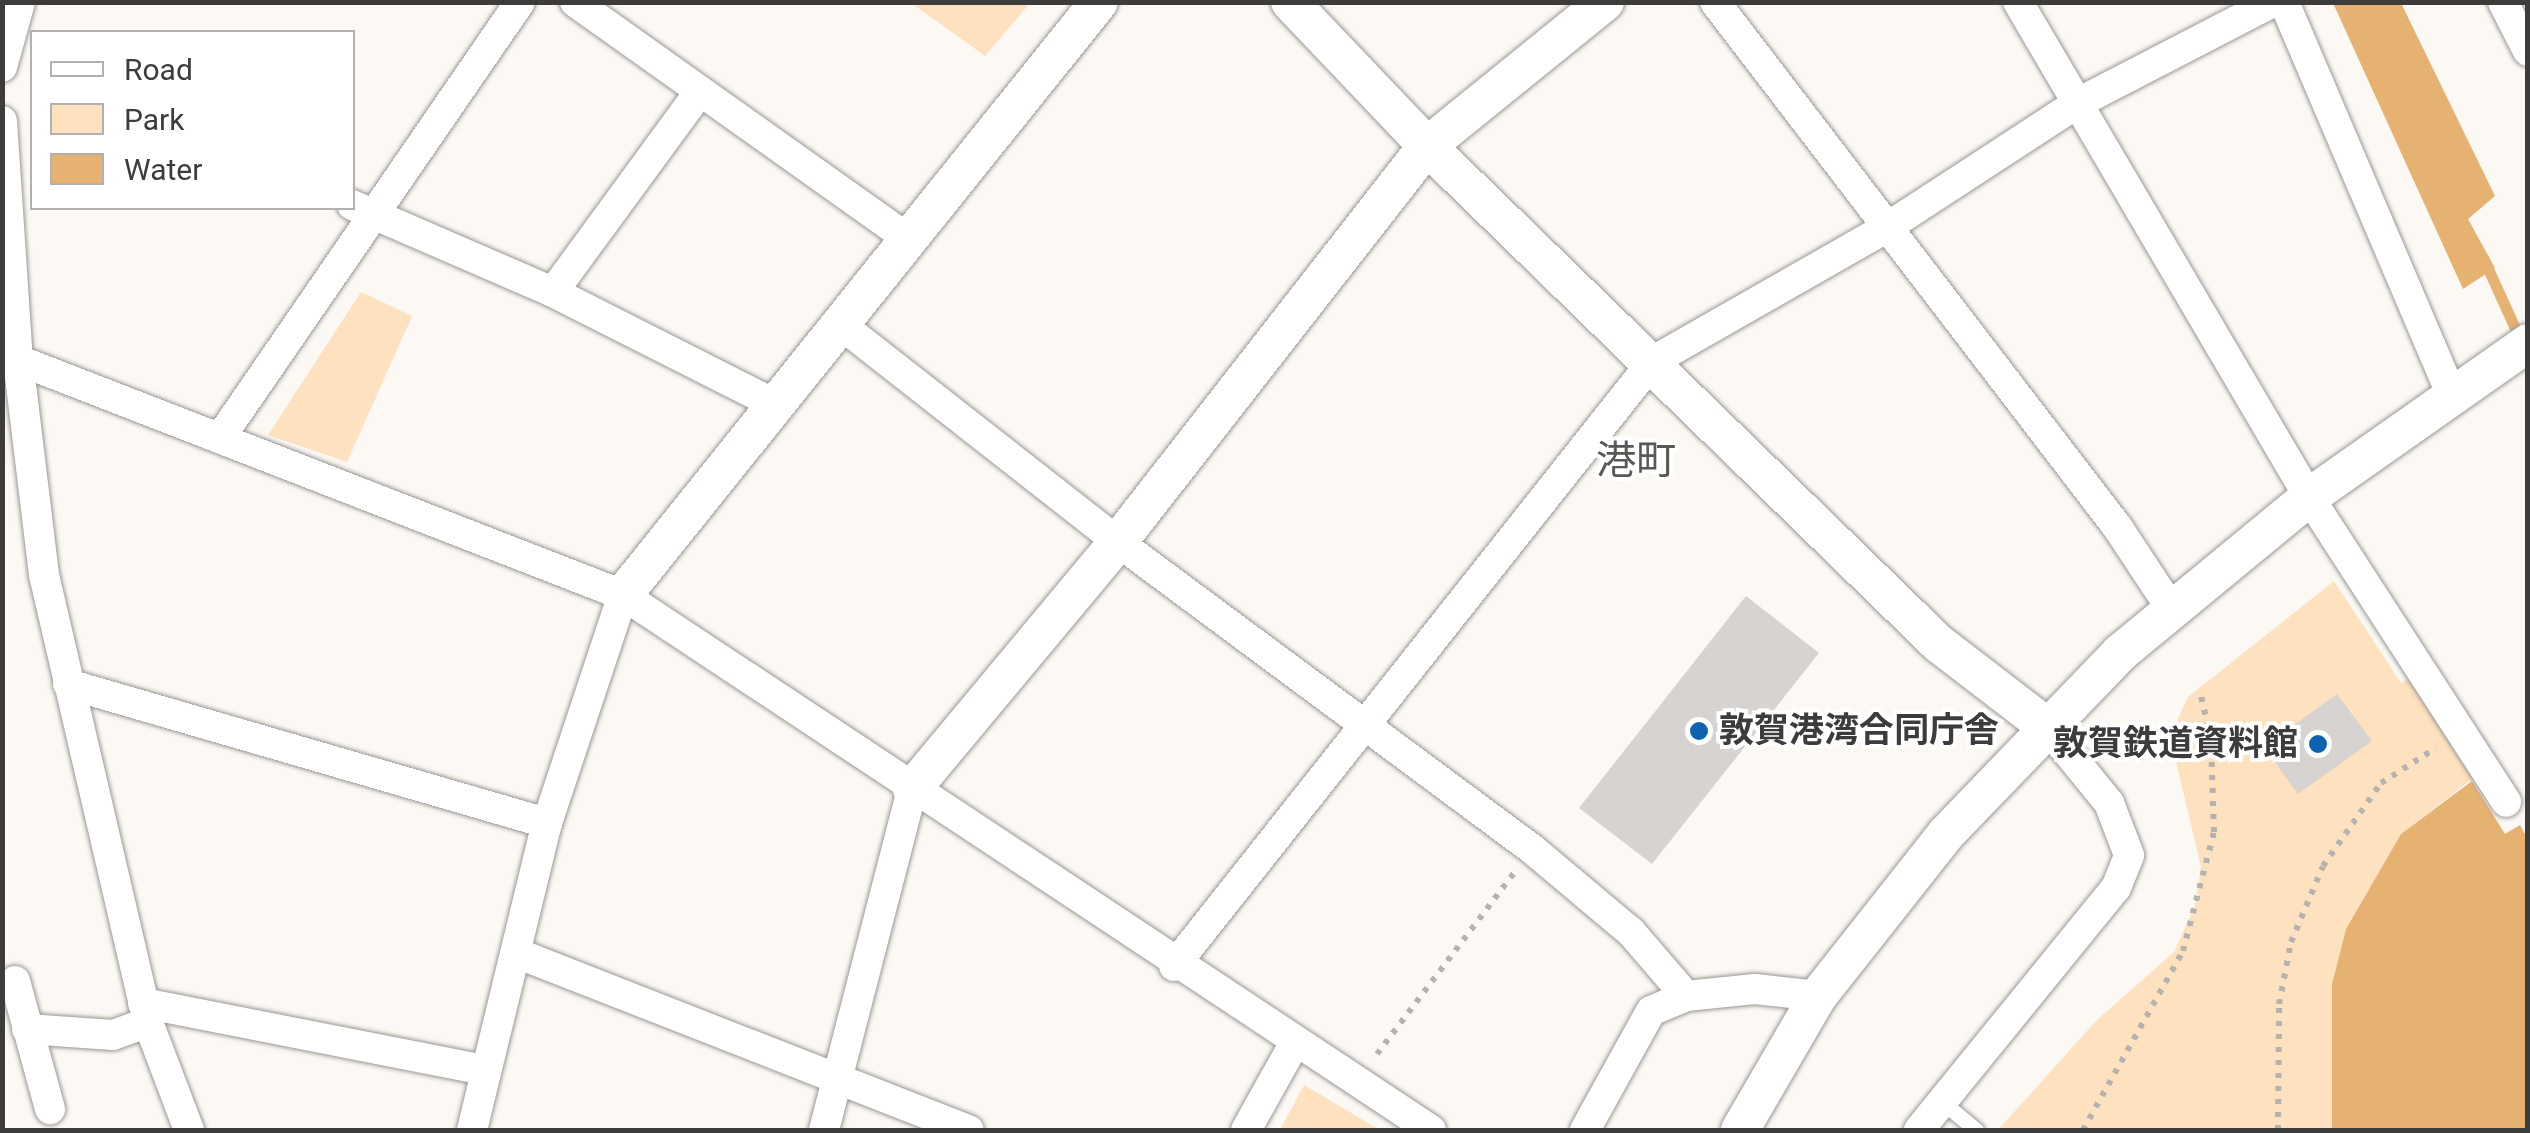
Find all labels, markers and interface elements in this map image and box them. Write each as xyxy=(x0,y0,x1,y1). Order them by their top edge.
legend xyxy=(30,30,355,210)
text: Road xyxy=(124,52,193,87)
text: Park xyxy=(124,102,184,137)
text: Water xyxy=(124,152,202,187)
district label: 港町 xyxy=(1596,437,1676,485)
place label: 敦賀港湾合同庁舎 xyxy=(1719,710,1999,752)
marker: 敦賀港湾合同庁舎 xyxy=(1688,720,1710,742)
place label: 敦賀鉄道資料館 xyxy=(2053,723,2298,765)
marker: 敦賀鉄道資料館 xyxy=(2307,733,2329,755)

